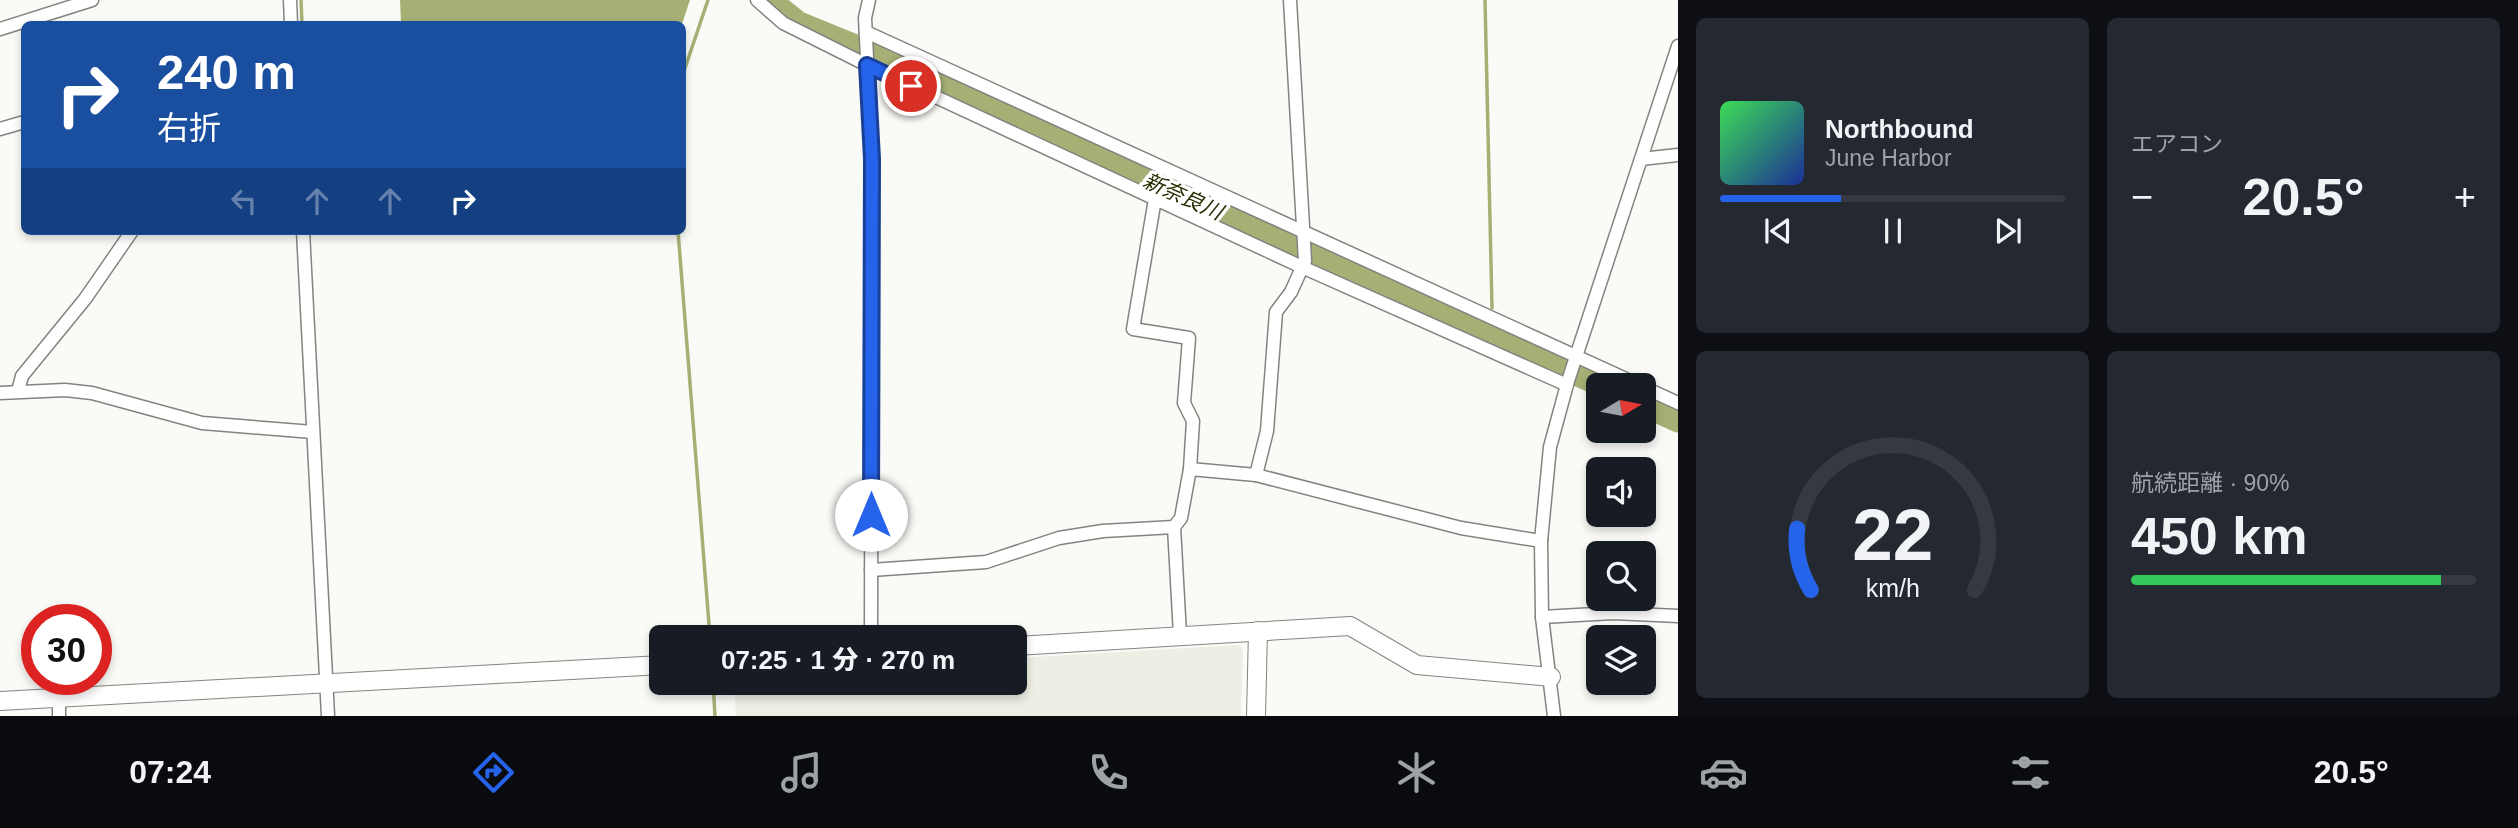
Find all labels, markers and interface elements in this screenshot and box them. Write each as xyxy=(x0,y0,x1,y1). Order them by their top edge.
text: 240 m xyxy=(157,45,296,99)
icon: right xyxy=(42,49,133,140)
pin xyxy=(881,56,941,116)
icon: arrive xyxy=(892,67,930,105)
text: 右折 xyxy=(157,110,221,146)
text: Northbound xyxy=(1825,114,1974,144)
text: エアコン xyxy=(2131,131,2223,157)
text: June Harbor xyxy=(1825,145,1952,171)
water label: 新奈良川 xyxy=(1140,168,1228,224)
text: 20.5° xyxy=(2242,168,2365,226)
text: − xyxy=(2131,176,2153,218)
text: + xyxy=(2454,176,2476,218)
icon: left xyxy=(225,182,263,220)
icon: ahead xyxy=(298,182,336,220)
icon: ahead xyxy=(371,182,409,220)
icon: right xyxy=(444,182,482,220)
icon: previous xyxy=(1759,212,1797,250)
icon: pause xyxy=(1874,212,1912,250)
icon: next xyxy=(1989,212,2027,250)
north arrow xyxy=(1586,373,1656,443)
map controls xyxy=(1586,373,1656,695)
button: sound xyxy=(1586,457,1656,527)
text: 航続距離 · 90% xyxy=(2131,470,2289,496)
position arrow xyxy=(834,478,908,552)
text: 22 xyxy=(1852,495,1933,576)
text: 450 km xyxy=(2131,507,2307,565)
button: search xyxy=(1586,541,1656,611)
text: km/h xyxy=(1865,574,1920,602)
speed limit sign: 30 xyxy=(21,604,112,695)
button: layers xyxy=(1586,625,1656,695)
text: 07:25 · 1 分 · 270 m xyxy=(721,645,955,675)
icon: directions xyxy=(469,748,518,797)
icon: music xyxy=(777,748,826,797)
icon: phone xyxy=(1084,748,1133,797)
icon: climate xyxy=(1392,748,1441,797)
icon: car xyxy=(1699,748,1748,797)
icon: filters xyxy=(2006,748,2055,797)
text: 07:24 xyxy=(129,754,211,790)
text: 20.5° xyxy=(2314,754,2389,790)

